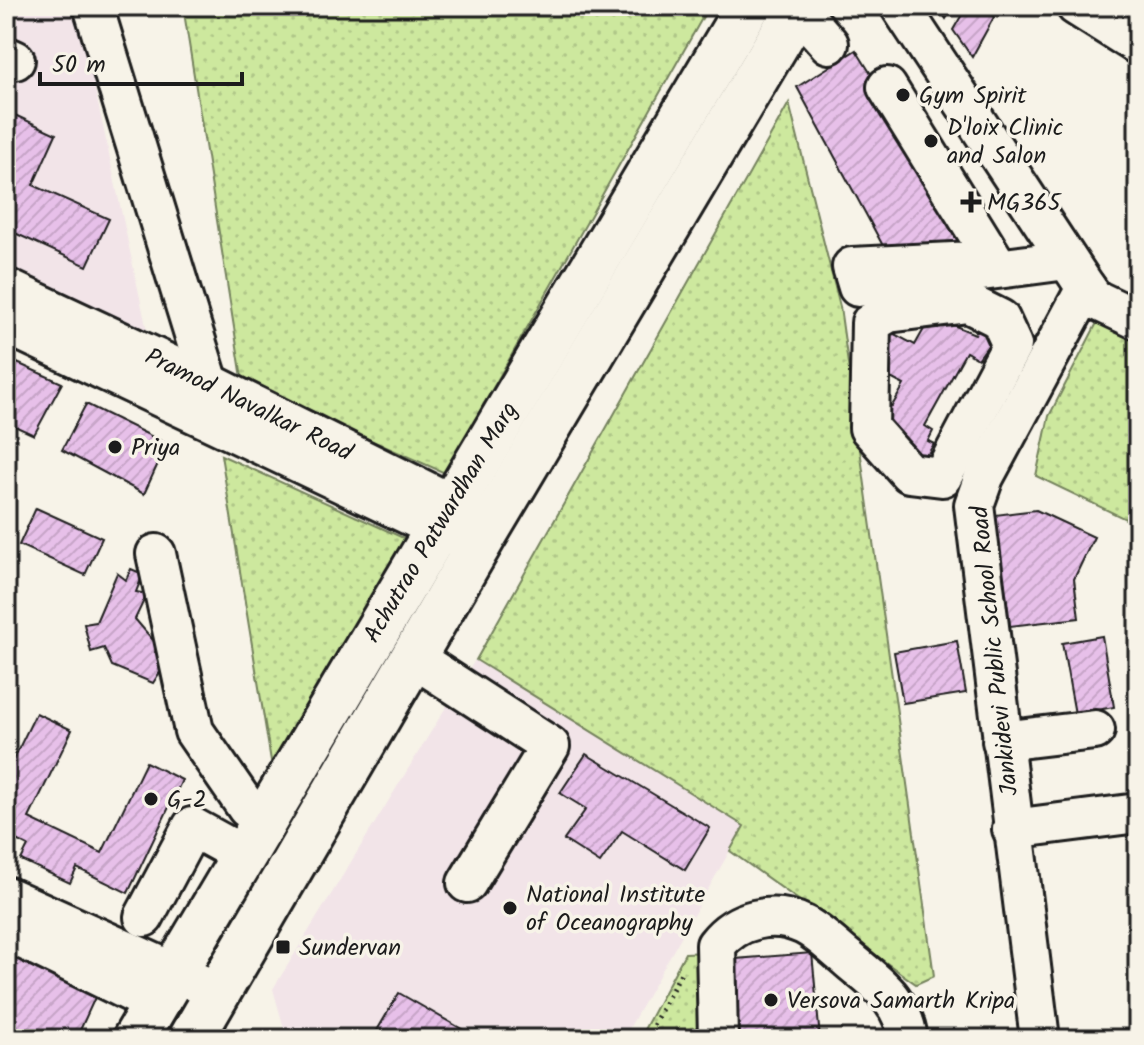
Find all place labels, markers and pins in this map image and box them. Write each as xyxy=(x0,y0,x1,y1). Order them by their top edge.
place label: Gym Spirit xyxy=(919,77,1027,116)
marker: Gym Spirit xyxy=(894,86,912,104)
place label: D'loix Clinic and Salon xyxy=(947,109,1063,176)
marker: D'loix Clinic and Salon xyxy=(922,132,940,150)
place label: MG365 xyxy=(987,184,1063,223)
marker: MG365 xyxy=(962,193,980,211)
place label: Priya xyxy=(131,429,180,468)
marker: Priya xyxy=(106,438,124,456)
place label: G-2 xyxy=(167,781,207,820)
marker: G-2 xyxy=(142,790,160,808)
place label: National Institute of Oceanography xyxy=(526,876,706,943)
marker: National Institute of Oceanography xyxy=(501,899,519,917)
place label: Sundervan xyxy=(299,929,401,968)
marker: Sundervan xyxy=(274,938,292,956)
place label: Versova Samarth Kripa xyxy=(787,982,1015,1021)
marker: Versova Samarth Kripa xyxy=(762,991,780,1009)

